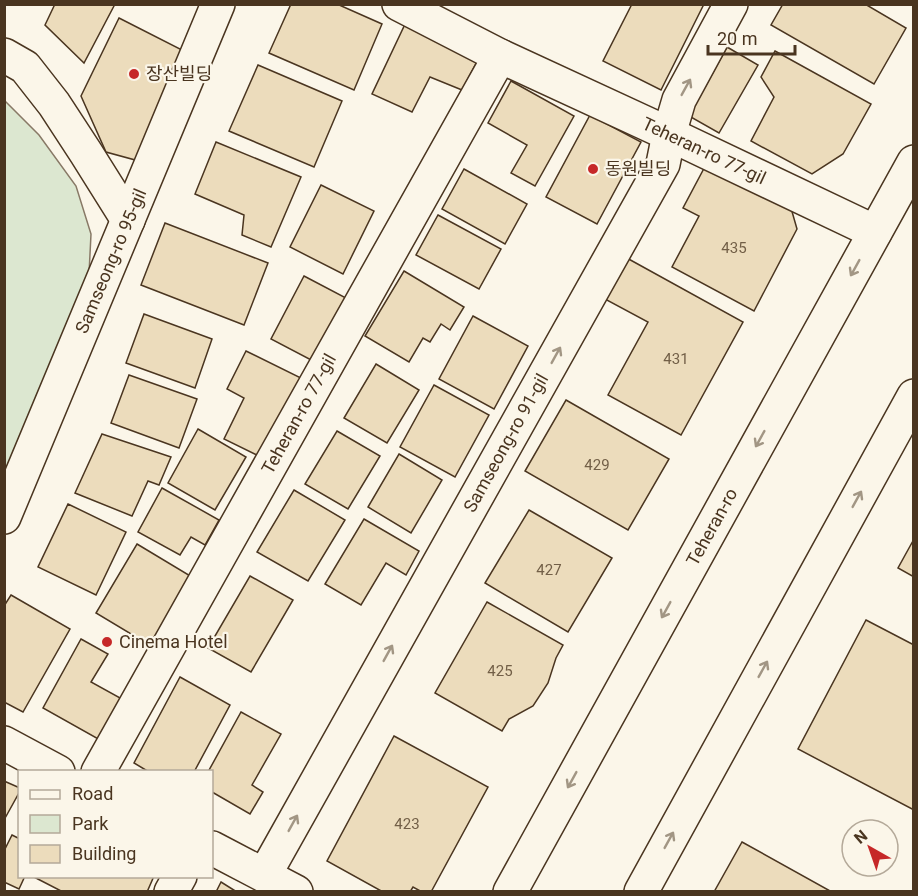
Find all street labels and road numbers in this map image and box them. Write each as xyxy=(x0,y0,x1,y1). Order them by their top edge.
street label: Teheran-ro 77-gil xyxy=(639,113,769,188)
street label: Samseong-ro 95-gil xyxy=(71,185,151,336)
street label: Teheran-ro 77-gil xyxy=(257,350,340,477)
street label: Samseong-ro 91-gil xyxy=(459,370,552,516)
street label: Teheran-ro xyxy=(682,484,741,569)

